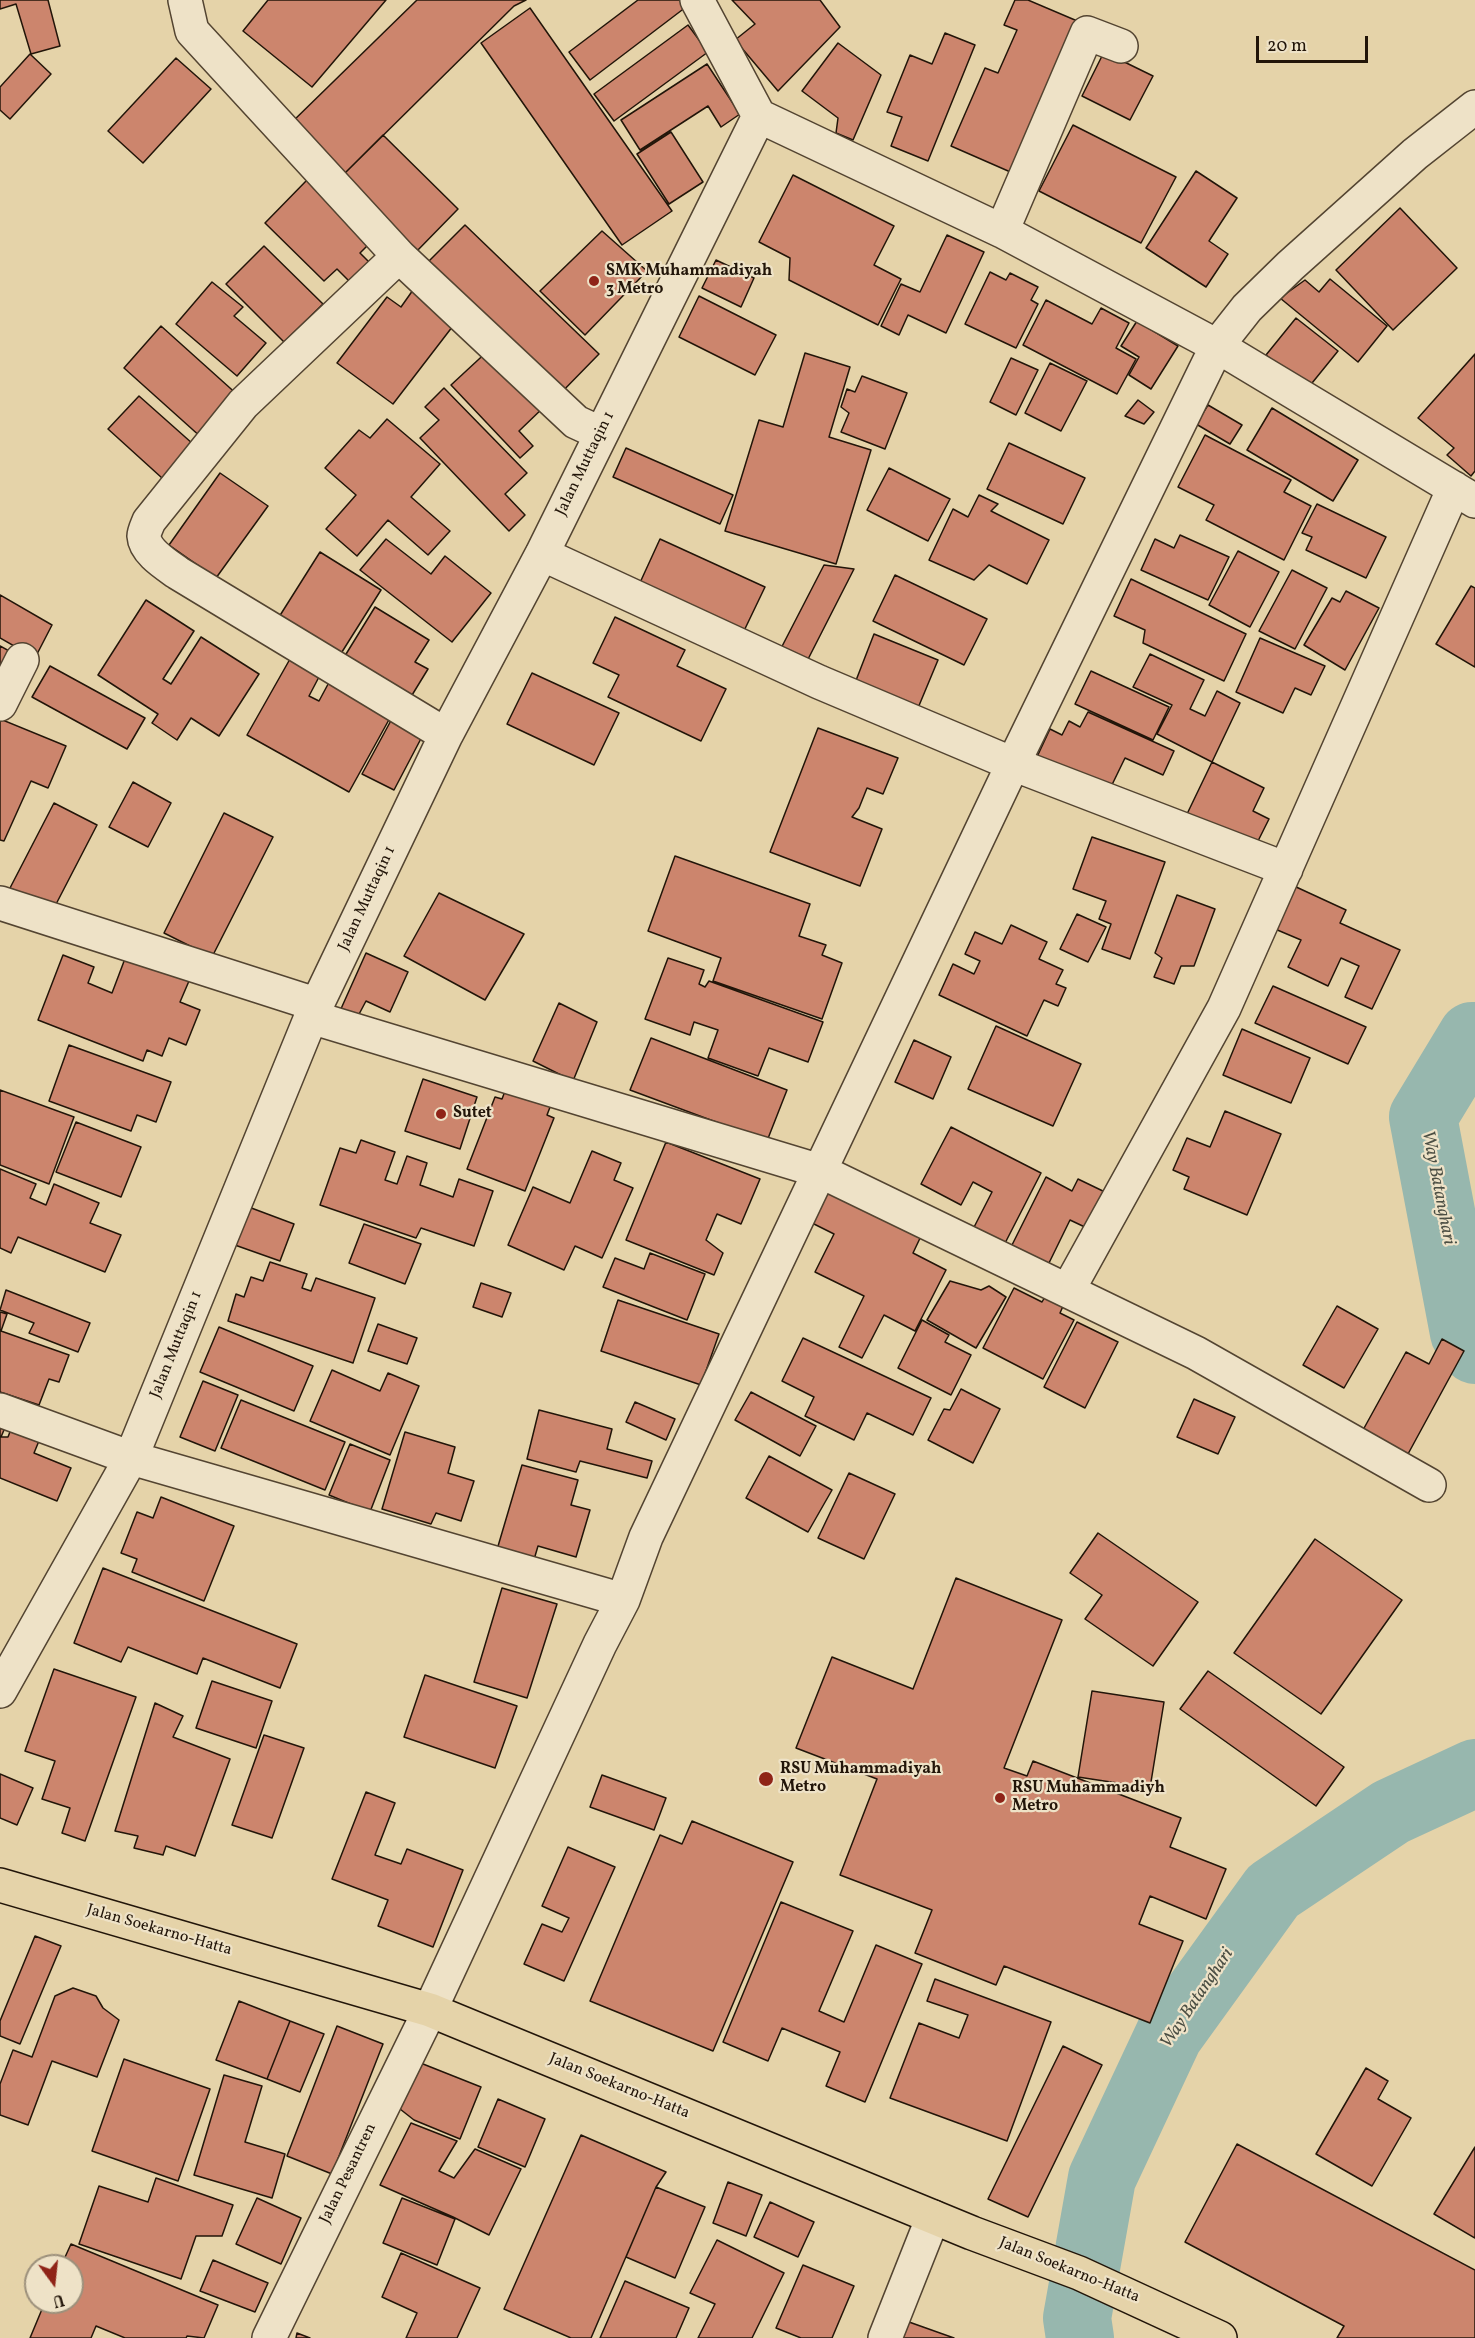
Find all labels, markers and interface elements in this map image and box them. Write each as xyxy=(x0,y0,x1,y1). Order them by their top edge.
scale bar xyxy=(1259,24,1372,62)
text: 20 m xyxy=(1267,34,1307,59)
place label: SMK Muhammadiyah 3 Metro xyxy=(606,262,772,300)
marker: SMK Muhammadiyah 3 Metro xyxy=(587,274,601,288)
street label: Jalan Muttaqin 1 xyxy=(552,409,620,519)
street label: Jalan Muttaqin 1 xyxy=(335,843,401,955)
place label: Sutet xyxy=(453,1104,492,1124)
marker: Sutet xyxy=(434,1107,448,1121)
water label: Way Batanghari xyxy=(1415,1129,1459,1247)
street label: Jalan Muttaqin 1 xyxy=(147,1289,207,1401)
place label: RSU Muhammadiyah Metro xyxy=(780,1760,941,1798)
marker: RSU Muhammadiyah Metro xyxy=(757,1770,775,1788)
place label: RSU Muhammadiyh Metro xyxy=(1012,1779,1165,1817)
marker: RSU Muhammadiyh Metro xyxy=(993,1791,1007,1805)
street label: Jalan Soekarno-Hatta xyxy=(84,1901,234,1961)
water label: Way Batanghari xyxy=(1157,1945,1239,2053)
street label: Jalan Soekarno-Hatta xyxy=(546,2050,692,2124)
street label: Jalan Pesantren xyxy=(316,2121,382,2227)
street label: Jalan Soekarno-Hatta xyxy=(996,2234,1142,2308)
north arrow xyxy=(24,2254,84,2314)
text: U xyxy=(50,2287,66,2311)

